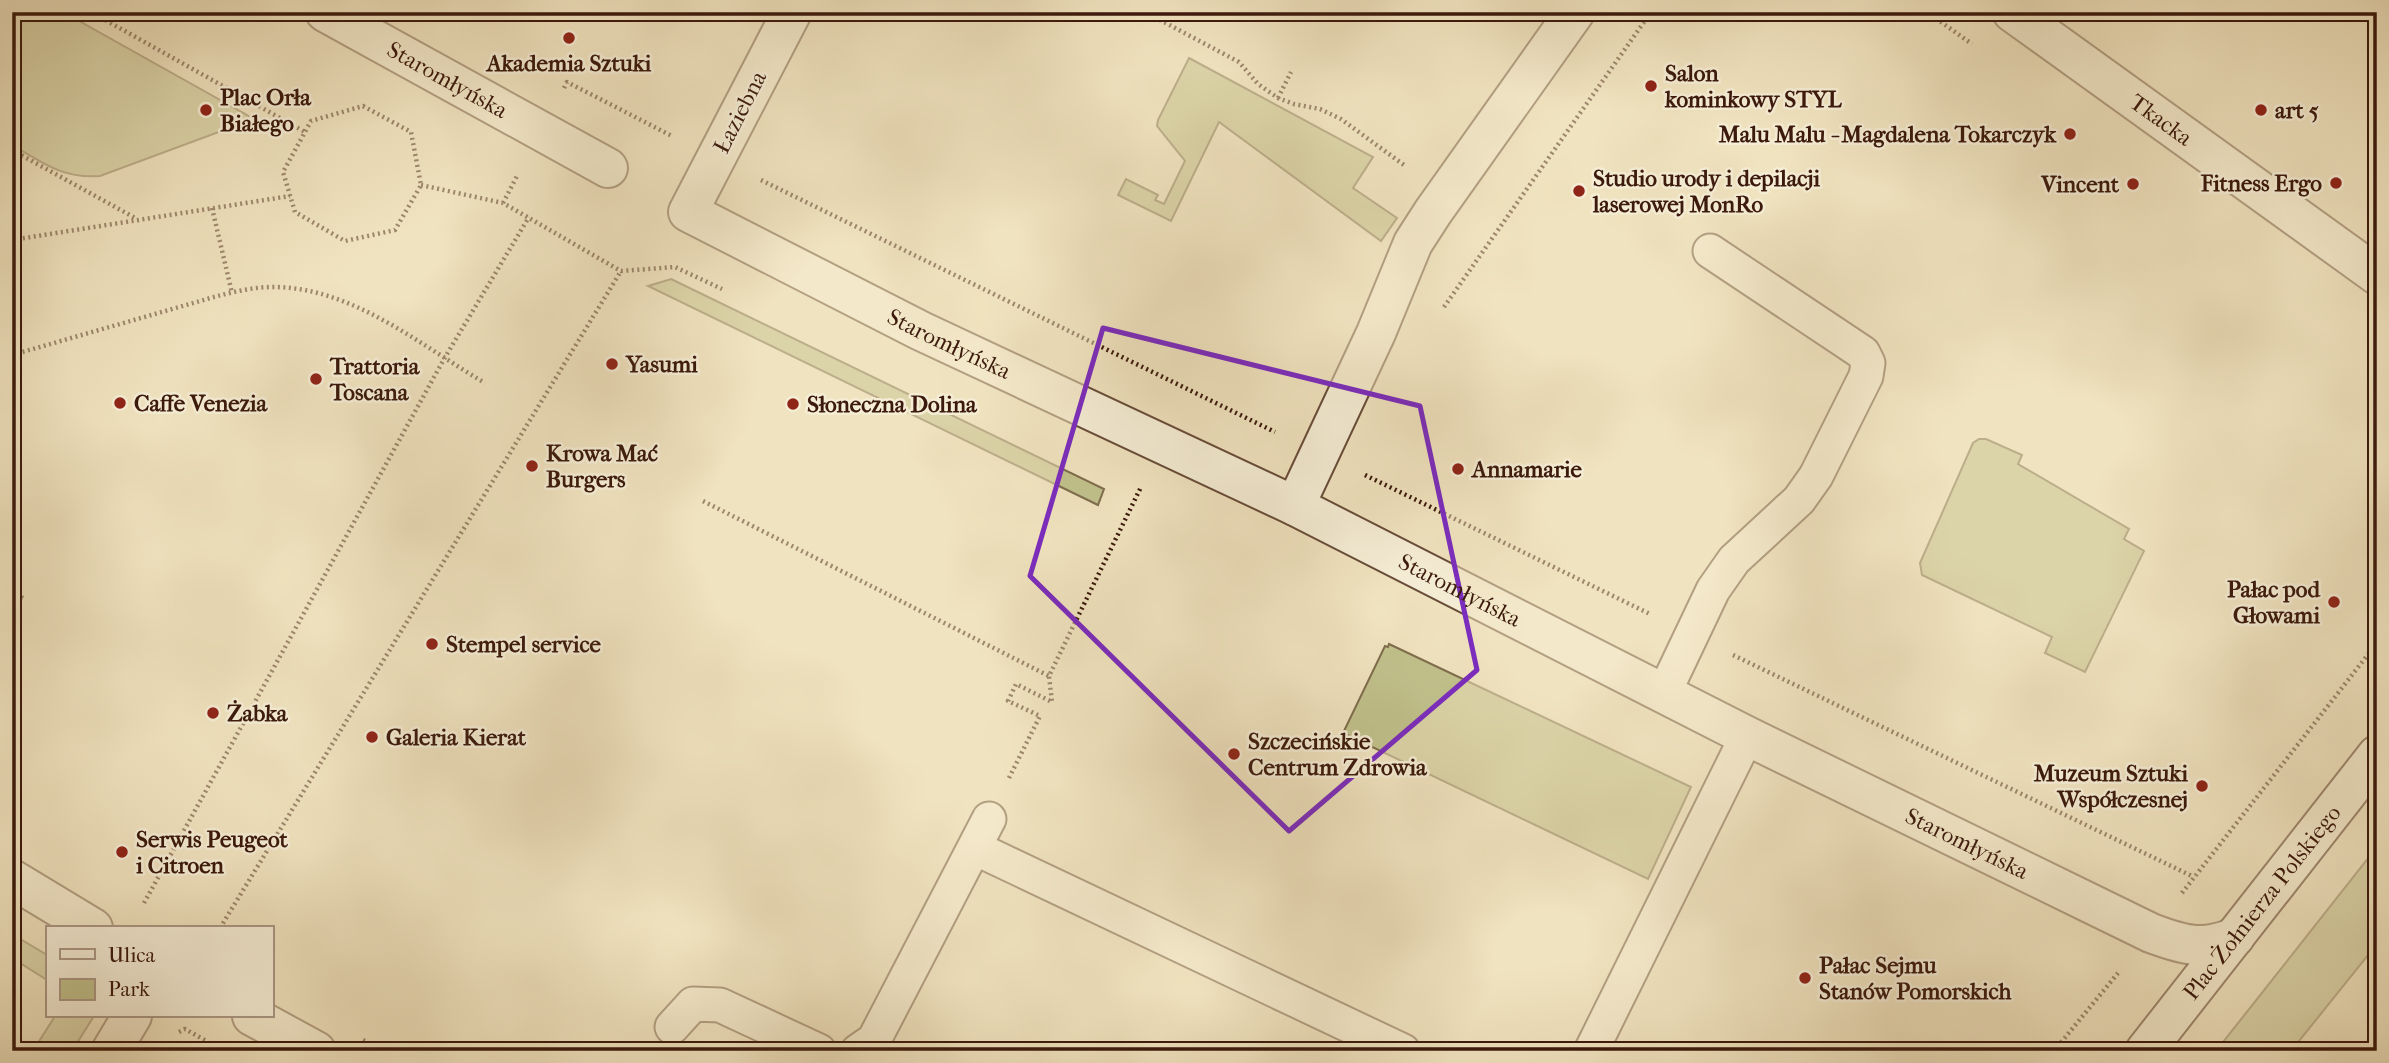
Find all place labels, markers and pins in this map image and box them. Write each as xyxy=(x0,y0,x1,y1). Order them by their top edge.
marker: Akademia Sztuki xyxy=(561,30,577,46)
place label: Akademia Sztuki xyxy=(485,50,652,77)
place label: Salon kominkowy STYL xyxy=(1664,60,1843,113)
marker: Salon kominkowy STYL xyxy=(1643,78,1659,94)
place label: Plac Orła Białego xyxy=(220,84,312,137)
place label: art 5 xyxy=(2275,97,2319,124)
marker: Plac Orła Białego xyxy=(198,102,214,118)
marker: art 5 xyxy=(2253,102,2269,118)
place label: Malu Malu - Magdalena Tokarczyk xyxy=(1719,121,2057,148)
marker: Malu Malu - Magdalena Tokarczyk xyxy=(2062,126,2078,142)
place label: Studio urody i depilacji laserowej MonRo xyxy=(1592,165,1820,218)
place label: Fitness Ergo xyxy=(2200,170,2322,197)
place label: Vincent xyxy=(2040,171,2120,198)
marker: Fitness Ergo xyxy=(2328,175,2344,191)
marker: Vincent xyxy=(2125,176,2141,192)
marker: Studio urody i depilacji laserowej MonRo xyxy=(1571,183,1587,199)
place label: Yasumi xyxy=(625,351,698,378)
place label: Trattoria Toscana xyxy=(329,353,421,406)
marker: Yasumi xyxy=(604,356,620,372)
marker: Trattoria Toscana xyxy=(308,371,324,387)
place label: Caffe Venezia xyxy=(134,390,269,417)
place label: Słoneczna Dolina xyxy=(807,391,978,418)
marker: Caffe Venezia xyxy=(112,395,128,411)
marker: Słoneczna Dolina xyxy=(785,396,801,412)
place label: Krowa Mać Burgers xyxy=(546,440,658,493)
place label: Annamarie xyxy=(1470,456,1582,483)
marker: Krowa Mać Burgers xyxy=(524,458,540,474)
marker: Annamarie xyxy=(1450,461,1466,477)
place label: Pałac pod Głowami xyxy=(2227,576,2321,629)
marker: Pałac pod Głowami xyxy=(2326,594,2342,610)
place label: Stempel service xyxy=(446,631,602,658)
marker: Stempel service xyxy=(424,636,440,652)
place label: Żabka xyxy=(227,699,289,727)
marker: Żabka xyxy=(205,705,221,721)
place label: Galeria Kierat xyxy=(386,724,527,751)
place label: Szczecińskie Centrum Zdrowia xyxy=(1248,728,1428,781)
marker: Galeria Kierat xyxy=(364,729,380,745)
marker: Szczecińskie Centrum Zdrowia xyxy=(1226,746,1242,762)
place label: Muzeum Sztuki Współczesnej xyxy=(2034,760,2188,813)
marker: Muzeum Sztuki Współczesnej xyxy=(2194,778,2210,794)
place label: Serwis Peugeot i Citroen xyxy=(135,826,288,879)
marker: Serwis Peugeot i Citroen xyxy=(114,844,130,860)
place label: Pałac Sejmu Stanów Pomorskich xyxy=(1819,952,2012,1005)
marker: Pałac Sejmu Stanów Pomorskich xyxy=(1797,970,1813,986)

